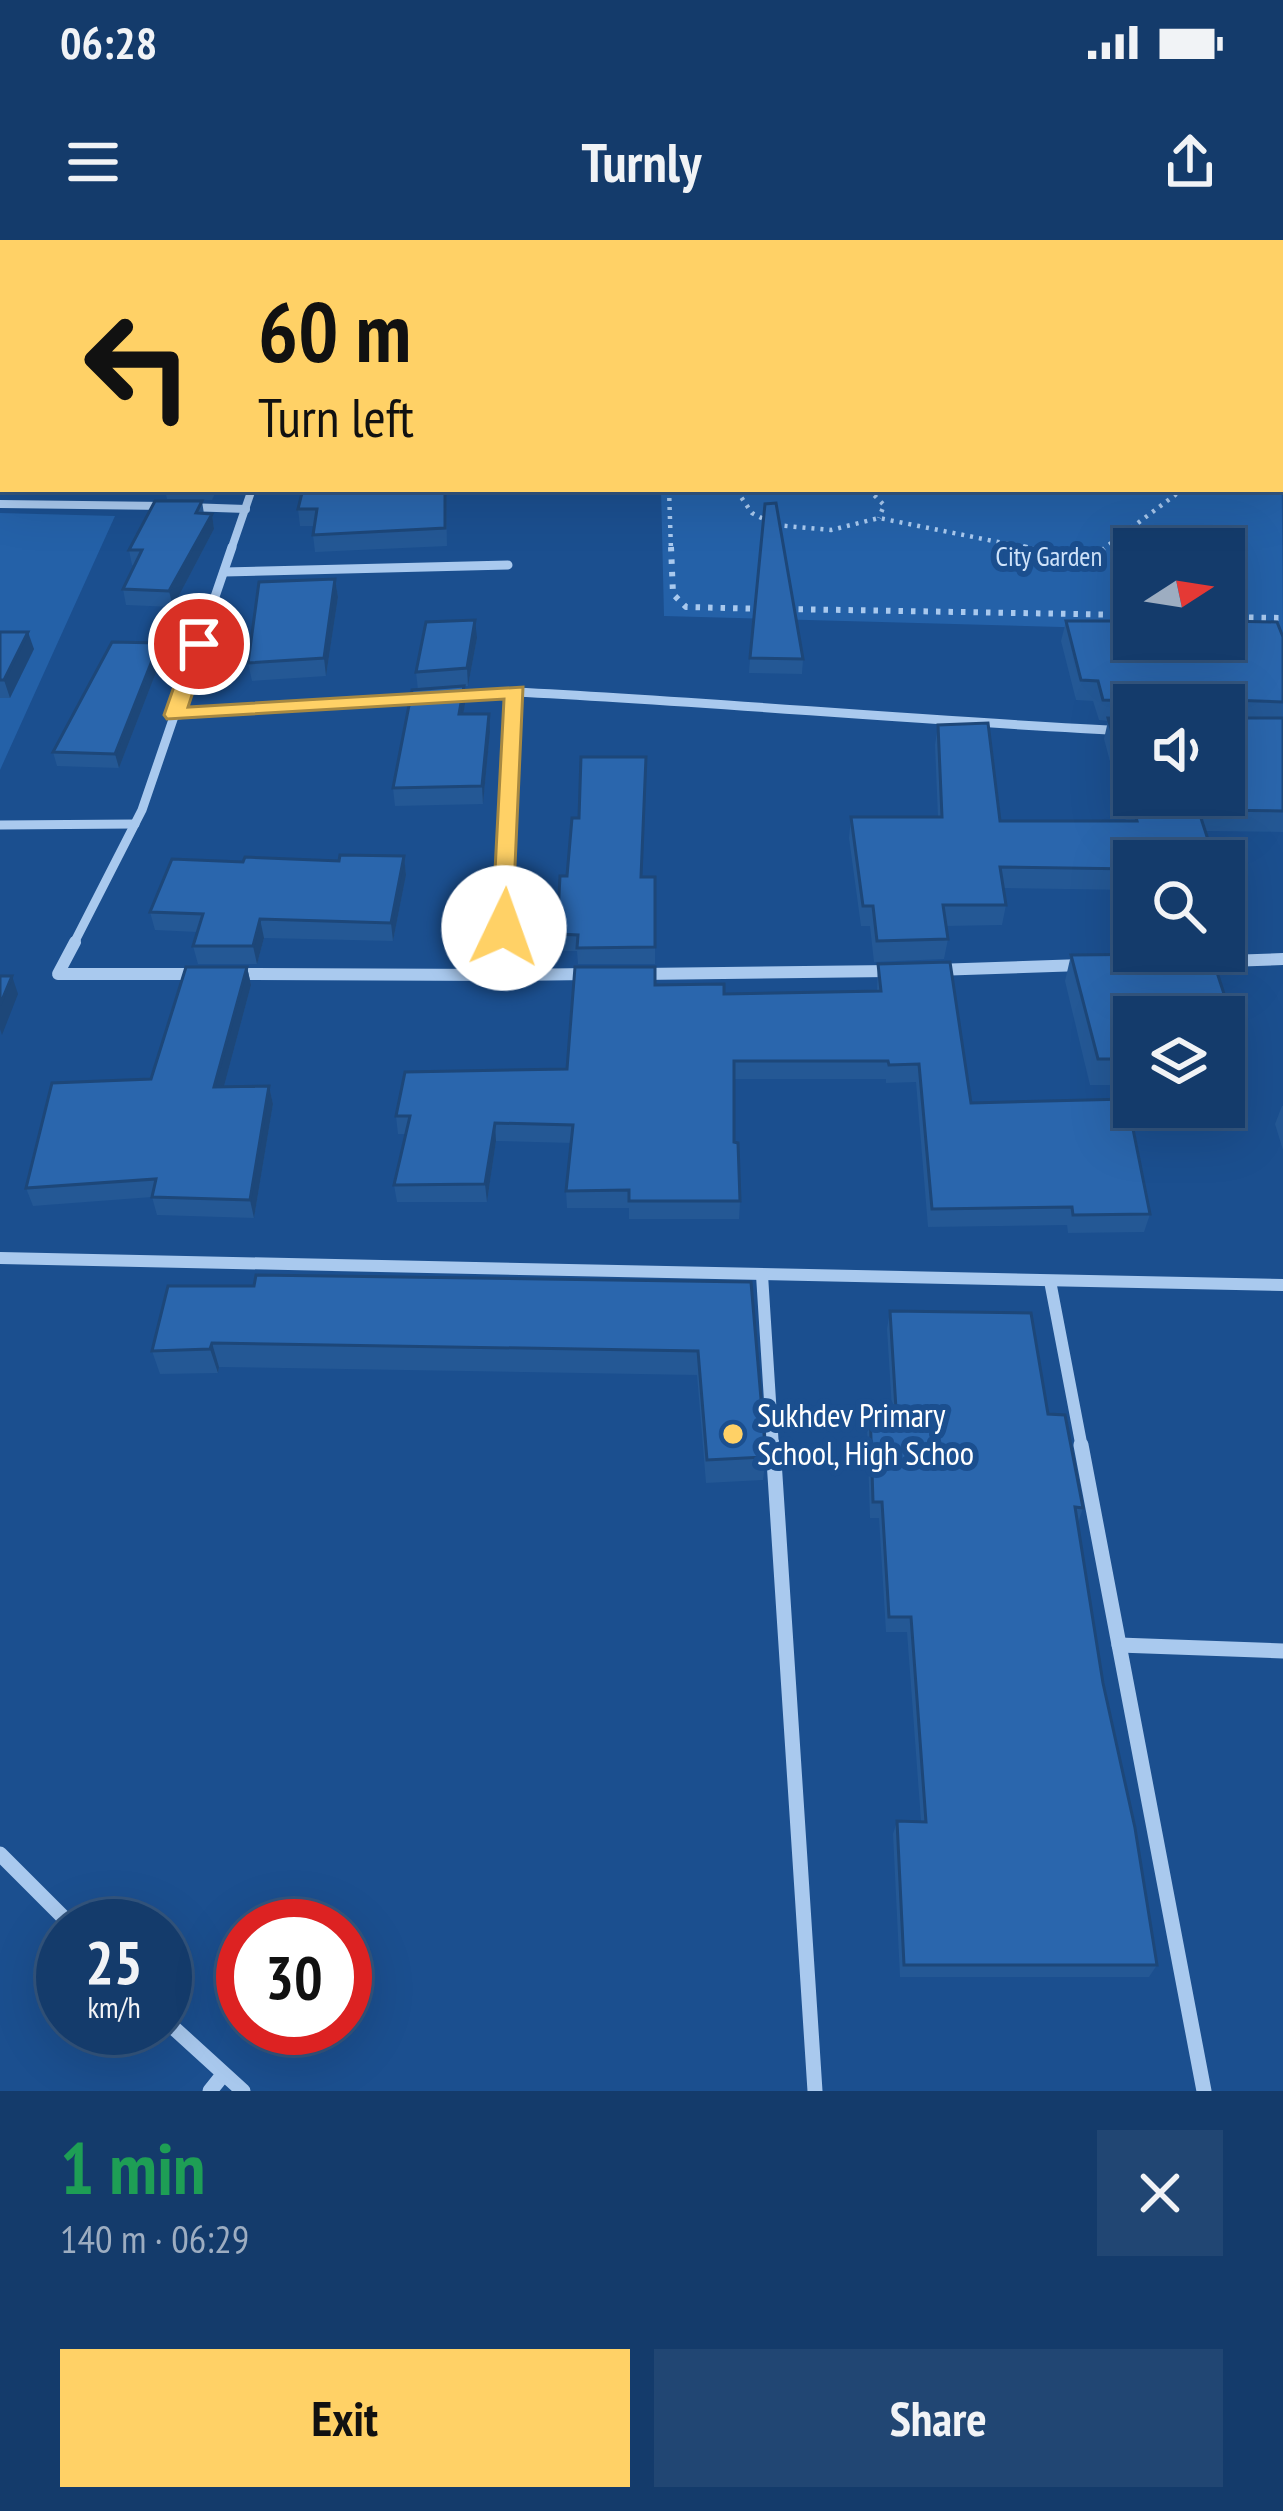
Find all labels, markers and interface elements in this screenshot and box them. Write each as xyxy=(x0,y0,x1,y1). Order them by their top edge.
text: 06:28 xyxy=(60,13,157,71)
text: Turnly xyxy=(582,127,701,197)
icon: menu xyxy=(60,129,126,195)
icon: share xyxy=(1157,129,1223,195)
text: 60 m xyxy=(258,276,411,385)
icon: left xyxy=(60,288,216,444)
text: Turn left xyxy=(258,382,414,452)
north arrow xyxy=(1113,528,1245,660)
map controls xyxy=(1113,528,1245,1128)
park label: City Garden xyxy=(996,539,1102,573)
pin xyxy=(148,593,250,695)
icon: arrive xyxy=(166,611,232,677)
button: sound xyxy=(1113,684,1245,816)
button: search xyxy=(1113,840,1245,972)
position arrow xyxy=(441,865,567,991)
button: layers xyxy=(1113,996,1245,1128)
place label: Sukhdev Primary School, High Schoo xyxy=(757,1393,974,1474)
marker: Sukhdev Primary School, High Schoo xyxy=(720,1421,746,1447)
speed limit sign: 30 xyxy=(216,1899,372,2055)
text: 25 xyxy=(85,1923,143,2001)
text: km/h xyxy=(87,1987,141,2026)
text: 1 min xyxy=(60,2121,205,2214)
button: close xyxy=(1097,2130,1223,2256)
text: 140 m · 06:29 xyxy=(60,2213,249,2264)
button: Exit xyxy=(60,2349,630,2487)
button: Share xyxy=(654,2349,1223,2487)

